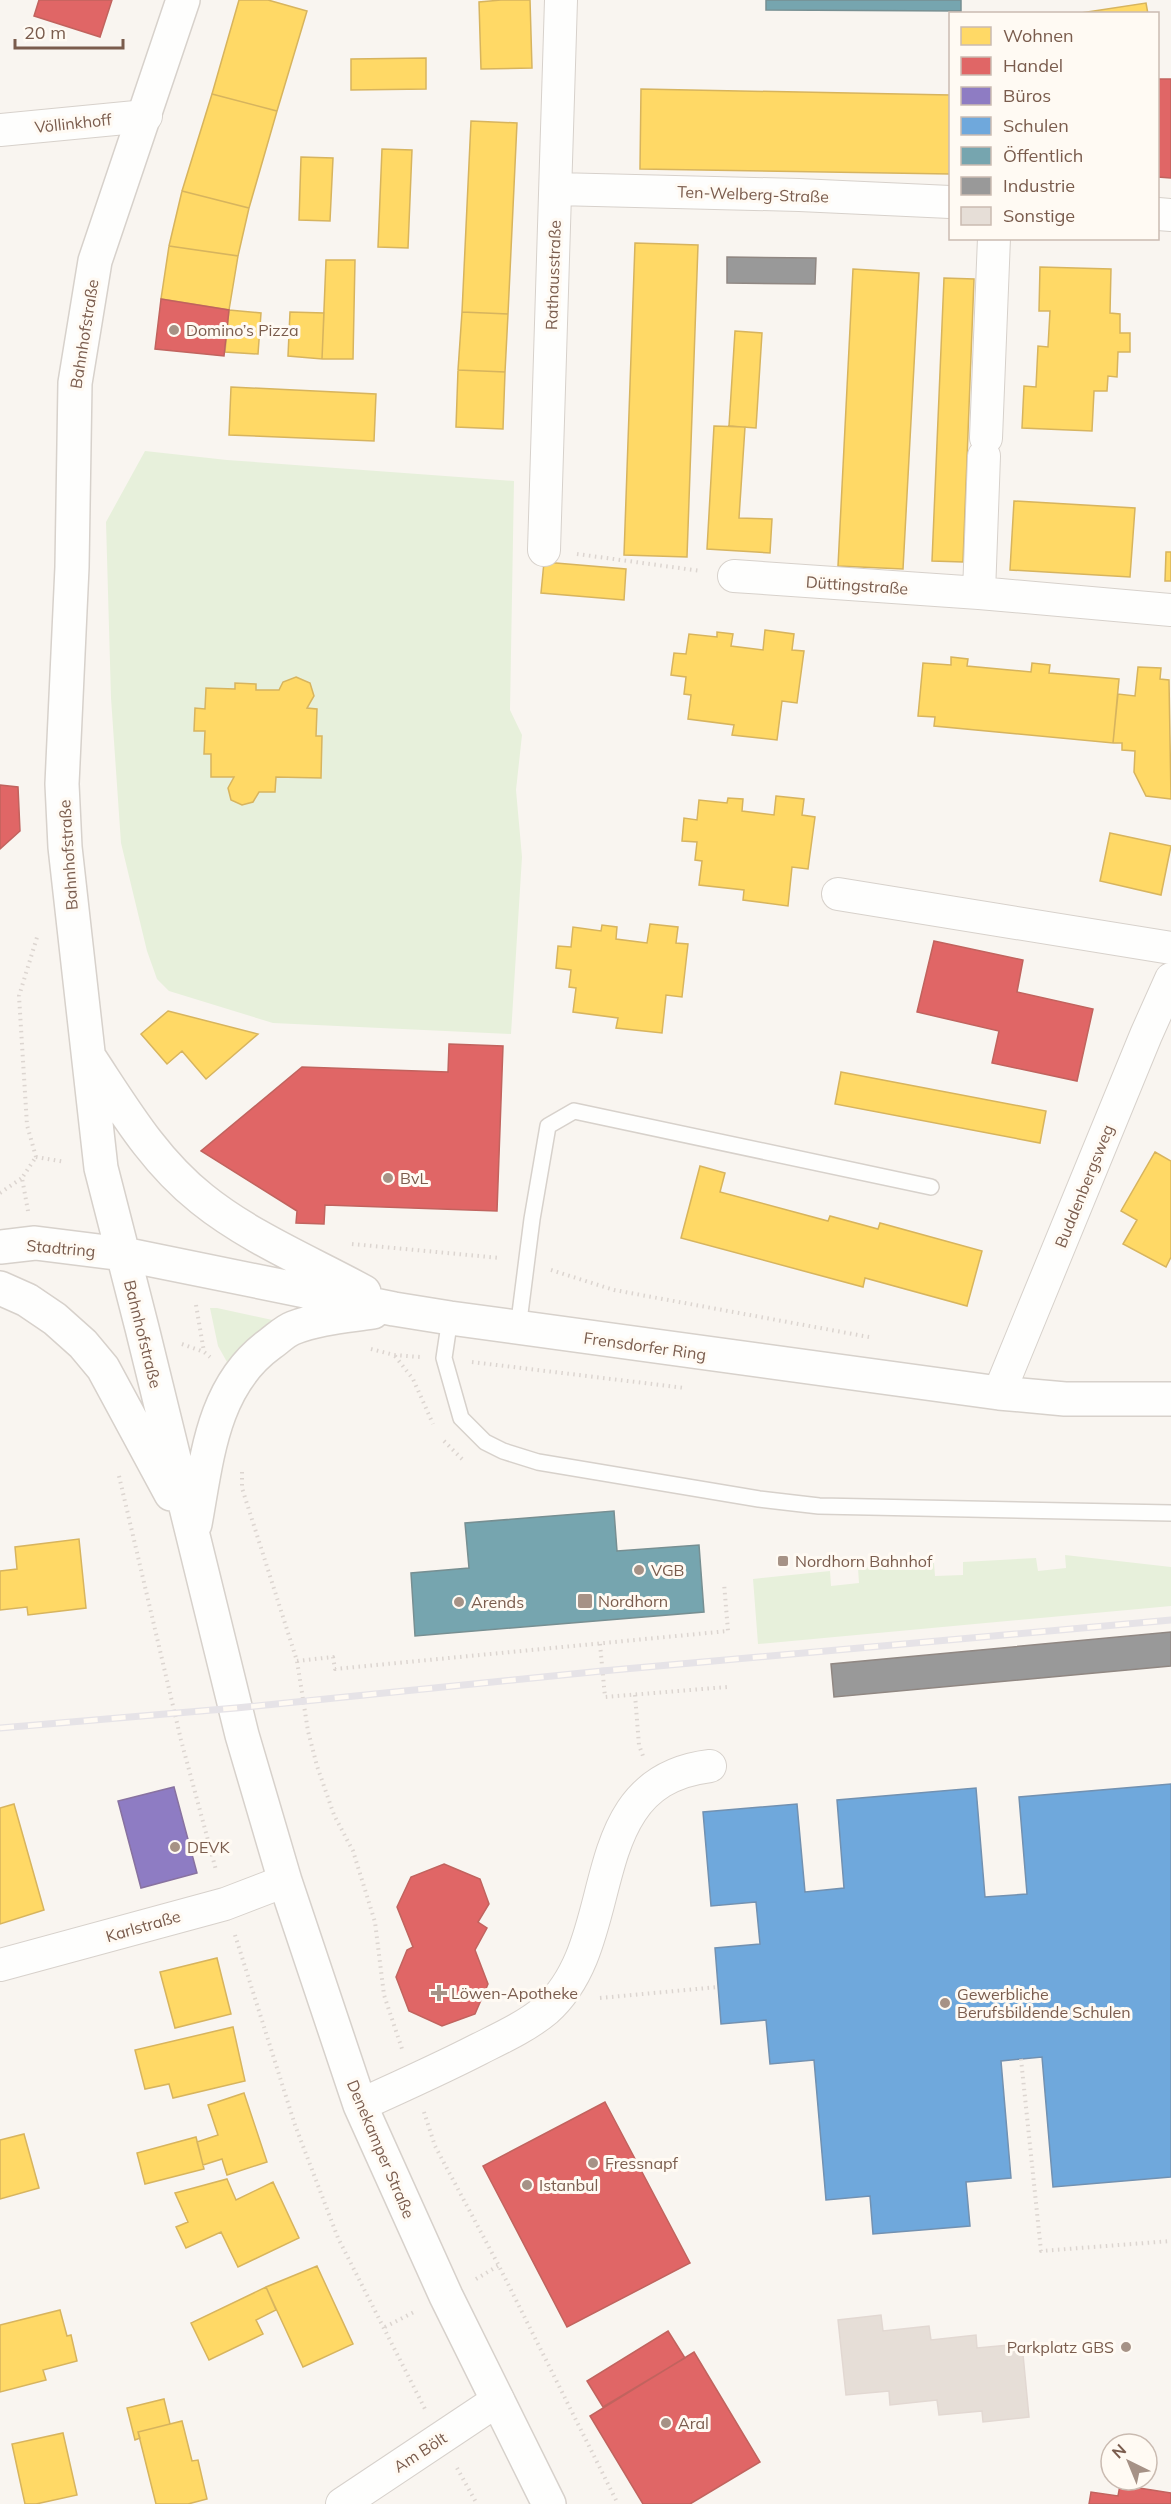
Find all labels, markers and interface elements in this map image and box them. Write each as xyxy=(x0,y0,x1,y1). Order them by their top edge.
scale bar xyxy=(15,12,123,50)
legend xyxy=(949,12,1159,240)
text: 20 m xyxy=(24,21,66,44)
text: Wohnen xyxy=(1003,24,1074,47)
text: Handel xyxy=(1003,54,1063,77)
text: Büros xyxy=(1003,84,1051,107)
street label: Völlinkhoff xyxy=(33,109,113,137)
text: Schulen xyxy=(1003,114,1069,137)
text: Öffentlich xyxy=(1003,144,1083,167)
text: Industrie xyxy=(1003,174,1075,197)
street label: Ten-Welberg-Straße xyxy=(677,181,829,207)
text: Sonstige xyxy=(1003,204,1075,227)
street label: Rathausstraße xyxy=(541,220,565,330)
street label: Bahnhofstraße xyxy=(65,278,103,390)
place label: Domino’s Pizza xyxy=(186,320,299,340)
marker: Domino’s Pizza xyxy=(167,323,181,337)
street label: Düttingstraße xyxy=(805,571,909,599)
street label: Bahnhofstraße xyxy=(54,799,82,911)
street label: Buddenbergsweg xyxy=(1050,1122,1118,1250)
place label: BvL xyxy=(400,1168,428,1188)
marker: BvL xyxy=(381,1171,395,1185)
street label: Stadtring xyxy=(26,1235,96,1261)
street label: Bahnhofstraße xyxy=(120,1278,166,1390)
street label: Frensdorfer Ring xyxy=(583,1328,707,1364)
place label: Nordhorn Bahnhof xyxy=(795,1551,933,1571)
marker: Nordhorn Bahnhof xyxy=(776,1554,790,1568)
place label: VGB xyxy=(651,1560,684,1580)
marker: VGB xyxy=(632,1563,646,1577)
place label: Nordhorn xyxy=(598,1591,668,1611)
place label: Arends xyxy=(471,1592,524,1612)
marker: Nordhorn xyxy=(576,1592,594,1610)
marker: Arends xyxy=(452,1595,466,1609)
place label: DEVK xyxy=(187,1837,230,1857)
marker: DEVK xyxy=(168,1840,182,1854)
street label: Karlstraße xyxy=(103,1906,183,1946)
place label: Löwen-Apotheke xyxy=(451,1983,578,2003)
place label: Gewerbliche Berufsbildende Schulen xyxy=(957,1984,1131,2022)
marker: Löwen-Apotheke xyxy=(432,1986,446,2000)
marker: Gewerbliche Berufsbildende Schulen xyxy=(938,1996,952,2010)
street label: Denekamper Straße xyxy=(343,2077,419,2221)
place label: Fressnapf xyxy=(605,2153,679,2173)
marker: Fressnapf xyxy=(586,2156,600,2170)
place label: Istanbul xyxy=(539,2175,598,2195)
marker: Istanbul xyxy=(520,2178,534,2192)
place label: Parkplatz GBS xyxy=(1007,2337,1114,2357)
marker: Parkplatz GBS xyxy=(1119,2340,1133,2354)
place label: Aral xyxy=(678,2413,709,2433)
marker: Aral xyxy=(659,2416,673,2430)
street label: Am Bölt xyxy=(390,2427,451,2477)
north arrow xyxy=(1099,2432,1159,2492)
text: N xyxy=(1108,2440,1130,2462)

